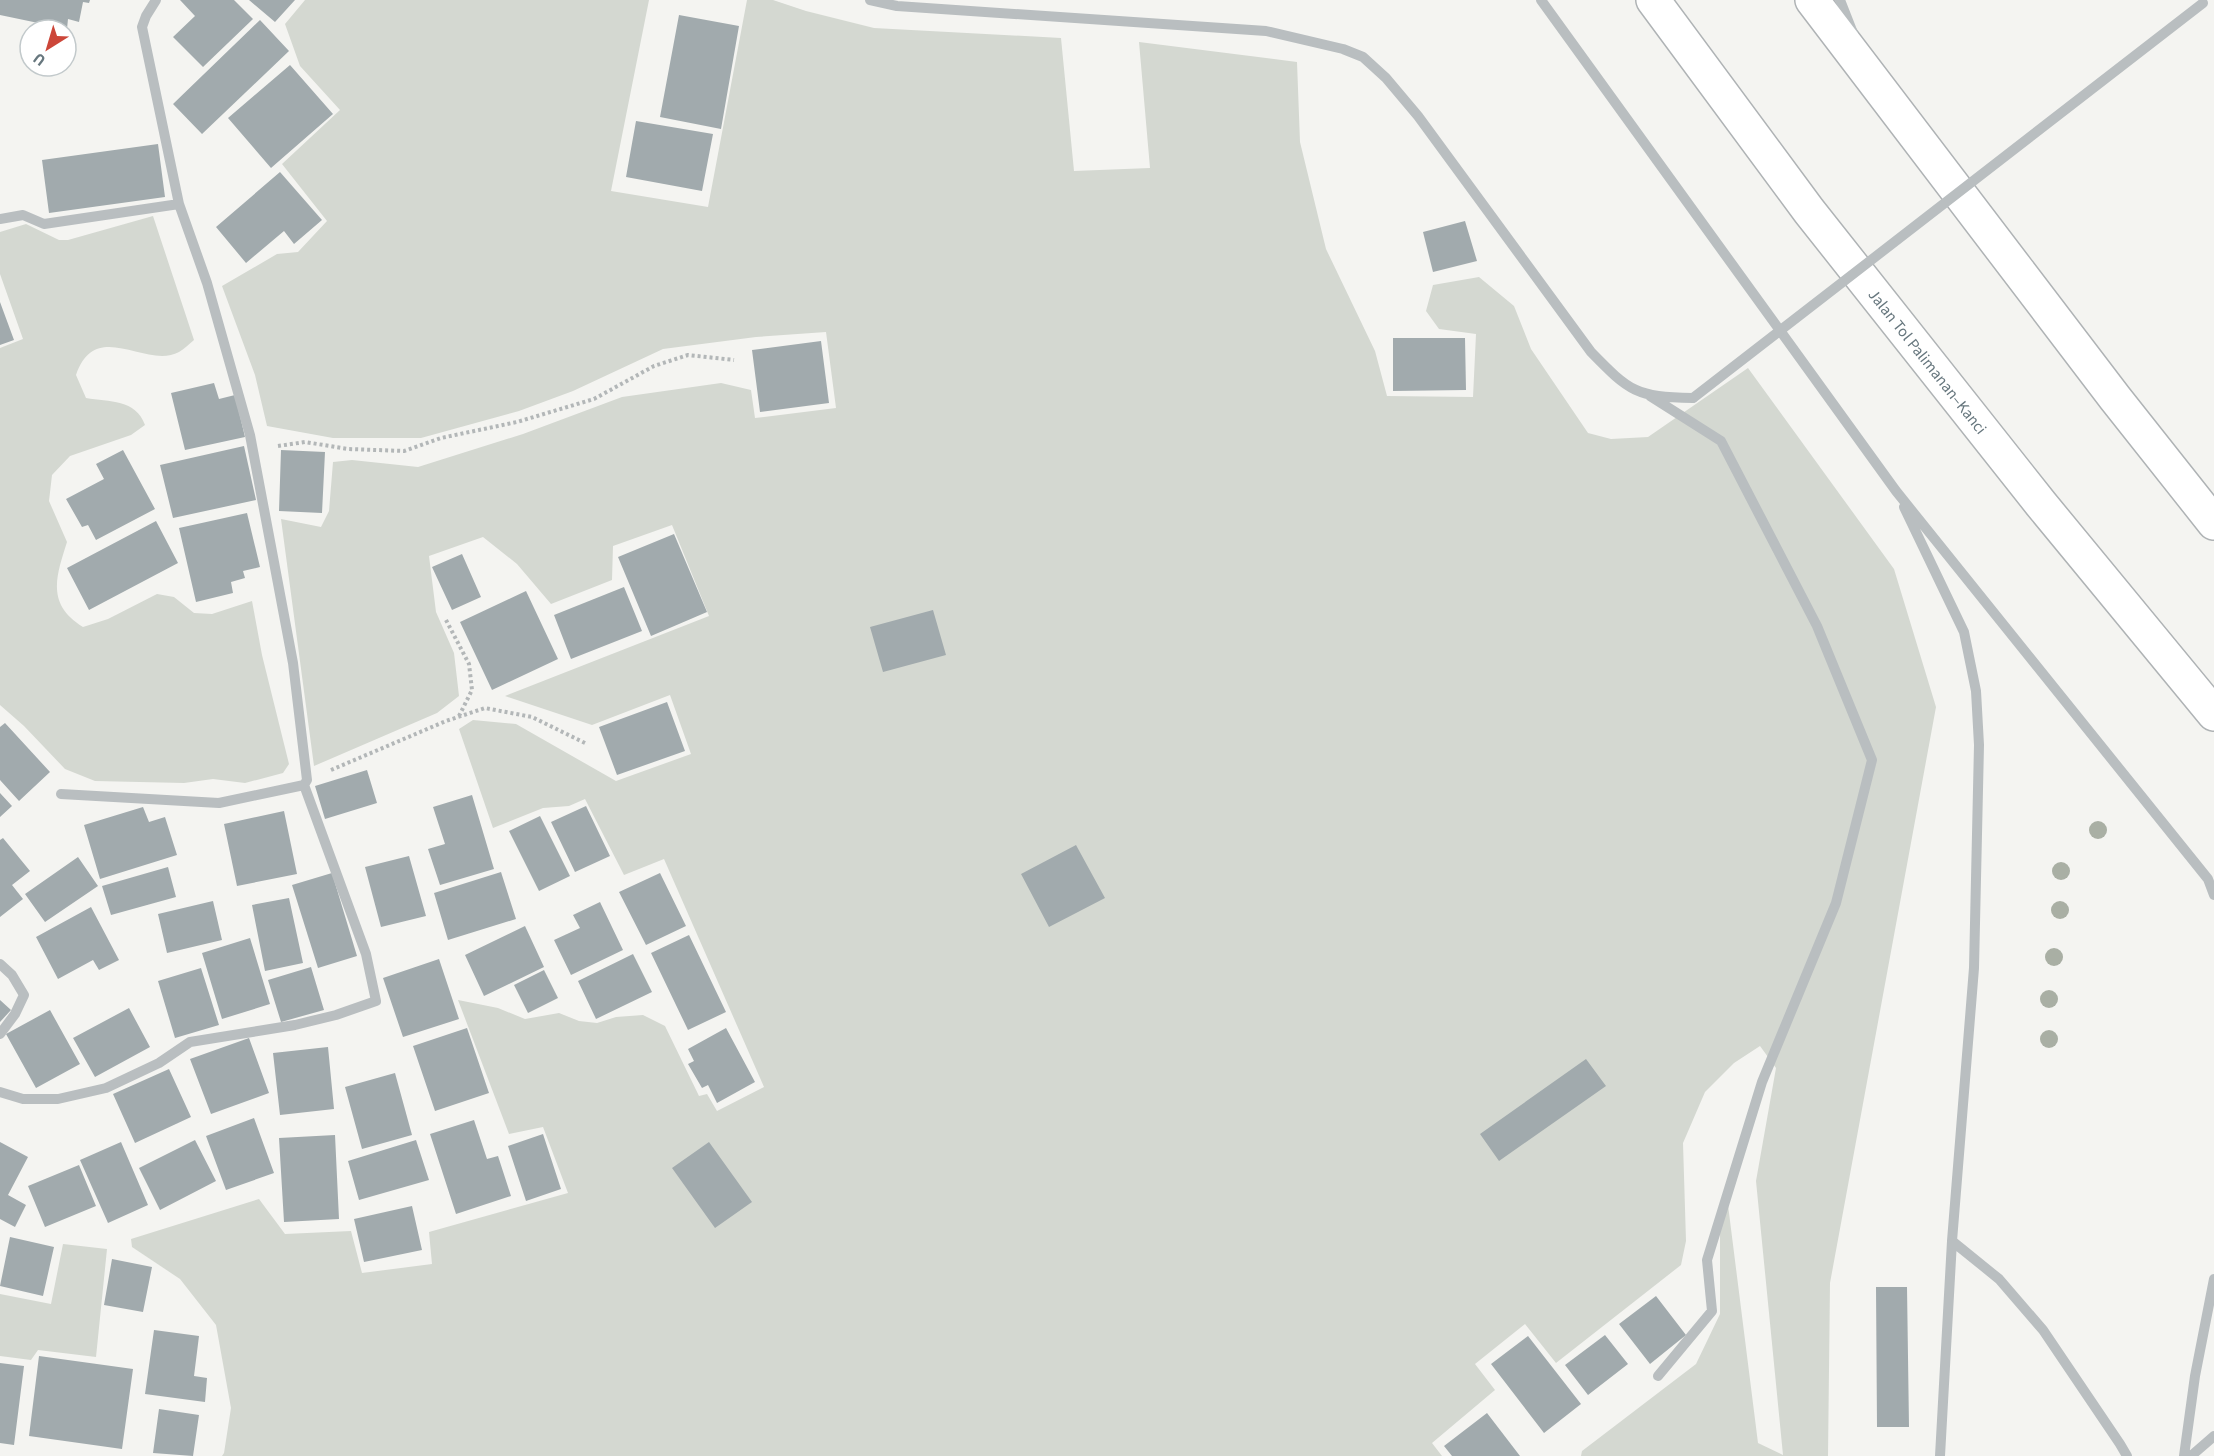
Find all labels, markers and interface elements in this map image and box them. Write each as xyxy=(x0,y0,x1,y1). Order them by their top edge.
north arrow xyxy=(18,18,78,78)
text: U xyxy=(29,47,50,71)
street label: Jalan Tol Palimanan–Kanci xyxy=(1863,284,1992,439)

